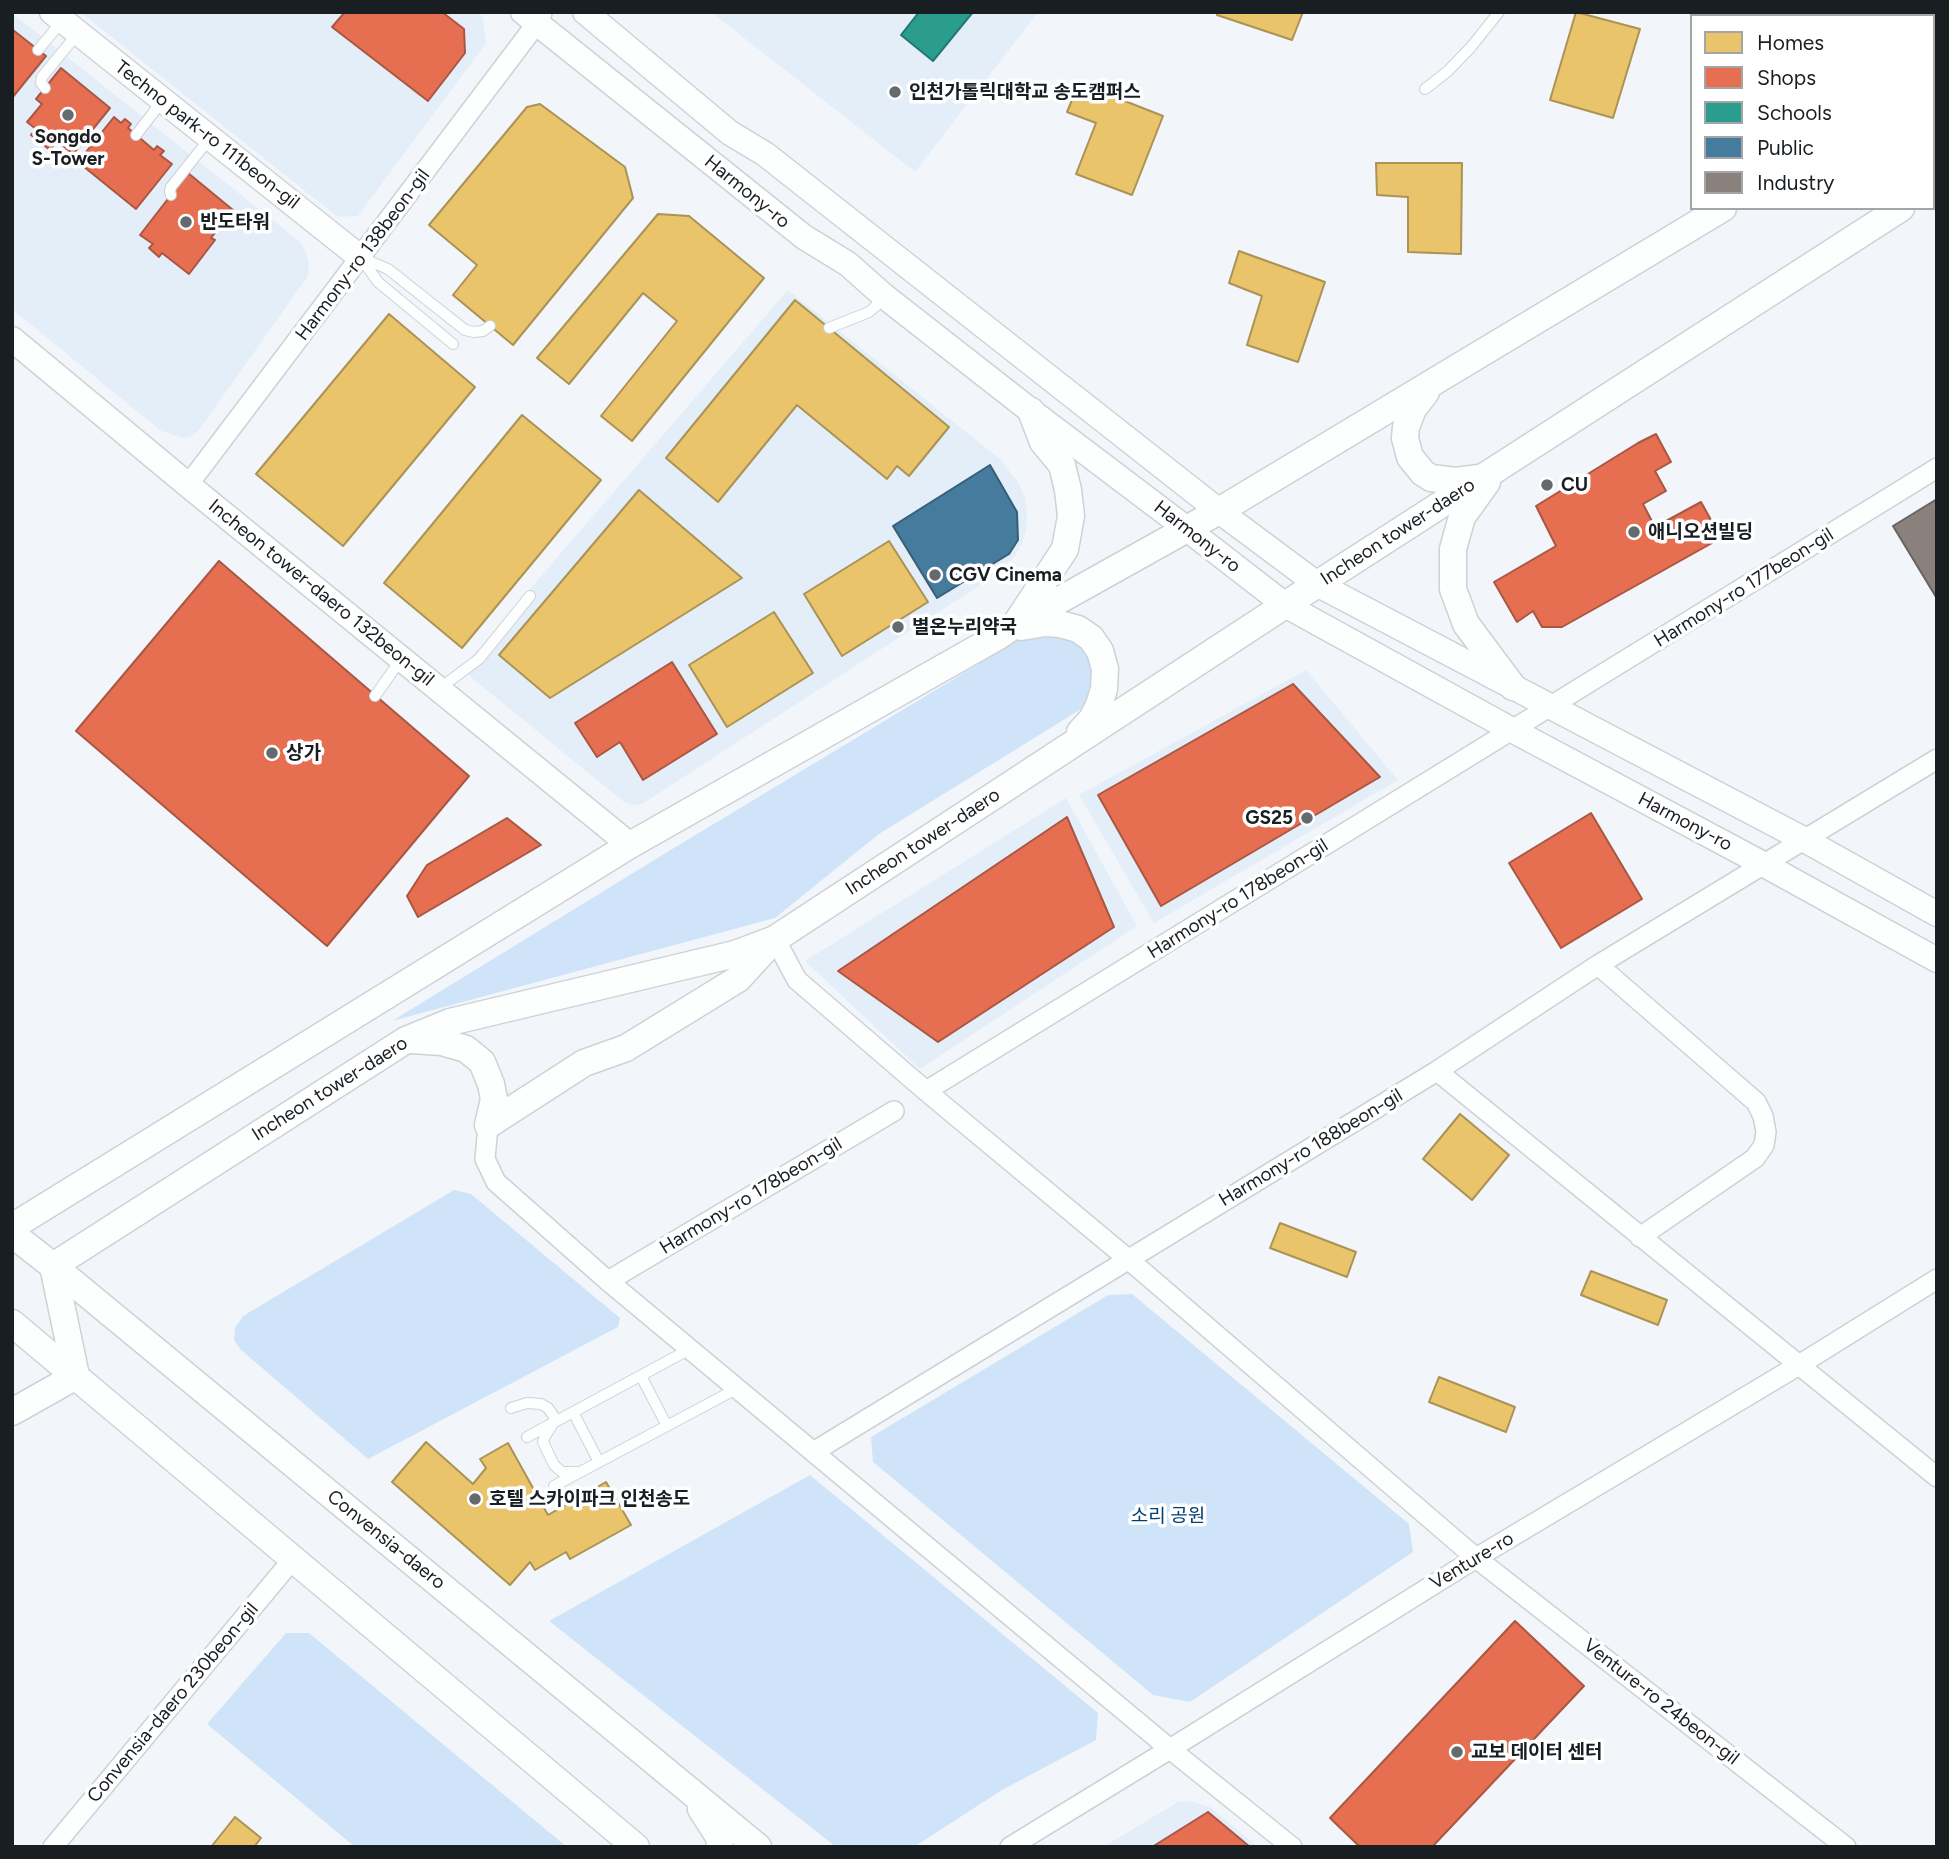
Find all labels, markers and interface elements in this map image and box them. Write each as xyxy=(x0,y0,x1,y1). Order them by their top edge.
legend xyxy=(1690,14,1935,210)
text: Homes xyxy=(1757,30,1824,55)
street label: Techno park-ro 111beon-gil xyxy=(110,56,304,214)
text: Shops xyxy=(1757,65,1816,90)
place label: 인천가톨릭대학교 송도캠퍼스 xyxy=(909,81,1141,103)
marker: 인천가톨릭대학교 송도캠퍼스 xyxy=(887,84,903,100)
text: Schools xyxy=(1757,100,1832,125)
marker: Songdo S-Tower xyxy=(60,107,76,123)
place label: Songdo S-Tower xyxy=(31,126,105,170)
text: Public xyxy=(1757,135,1814,160)
street label: Harmony-ro xyxy=(700,151,794,233)
street label: Harmony-ro 138beon-gil xyxy=(291,165,435,345)
text: Industry xyxy=(1757,170,1834,195)
place label: 반도타워 xyxy=(200,211,270,233)
marker: 반도타워 xyxy=(178,214,194,230)
street label: Incheon tower-daero xyxy=(1317,474,1479,590)
place label: CU xyxy=(1561,474,1588,496)
marker: CU xyxy=(1539,477,1555,493)
street label: Incheon tower-daero 132beon-gil xyxy=(204,495,438,691)
street label: Harmony-ro xyxy=(1149,496,1245,578)
place label: 애니오션빌딩 xyxy=(1648,521,1753,543)
street label: Harmony-ro 177beon-gil xyxy=(1650,523,1838,653)
marker: 애니오션빌딩 xyxy=(1626,524,1642,540)
place label: CGV Cinema xyxy=(949,564,1062,586)
marker: CGV Cinema xyxy=(927,567,943,583)
place label: 별온누리약국 xyxy=(912,616,1017,638)
marker: 별온누리약국 xyxy=(890,619,906,635)
place label: 상가 xyxy=(286,742,321,764)
marker: 상가 xyxy=(264,745,280,761)
street label: Incheon tower-daero xyxy=(842,784,1004,900)
street label: Harmony-ro xyxy=(1634,788,1736,856)
place label: GS25 xyxy=(1245,807,1293,829)
marker: GS25 xyxy=(1299,810,1315,826)
street label: Harmony-ro 178beon-gil xyxy=(1144,834,1332,964)
street label: Incheon tower-daero xyxy=(248,1032,412,1146)
street label: Harmony-ro 188beon-gil xyxy=(1215,1084,1407,1212)
street label: Harmony-ro 178beon-gil xyxy=(656,1133,846,1259)
street label: Convensia-daero xyxy=(322,1485,450,1595)
place label: 호텔 스카이파크 인천송도 xyxy=(489,1488,690,1510)
marker: 호텔 스카이파크 인천송도 xyxy=(467,1491,483,1507)
park label: 소리 공원 xyxy=(1131,1505,1205,1527)
street label: Venture-ro xyxy=(1426,1527,1518,1595)
street label: Convensia-daero 230beon-gil xyxy=(83,1598,263,1808)
street label: Venture-ro 24beon-gil xyxy=(1579,1634,1743,1770)
place label: 교보 데이터 센터 xyxy=(1471,1741,1602,1763)
marker: 교보 데이터 센터 xyxy=(1449,1744,1465,1760)

